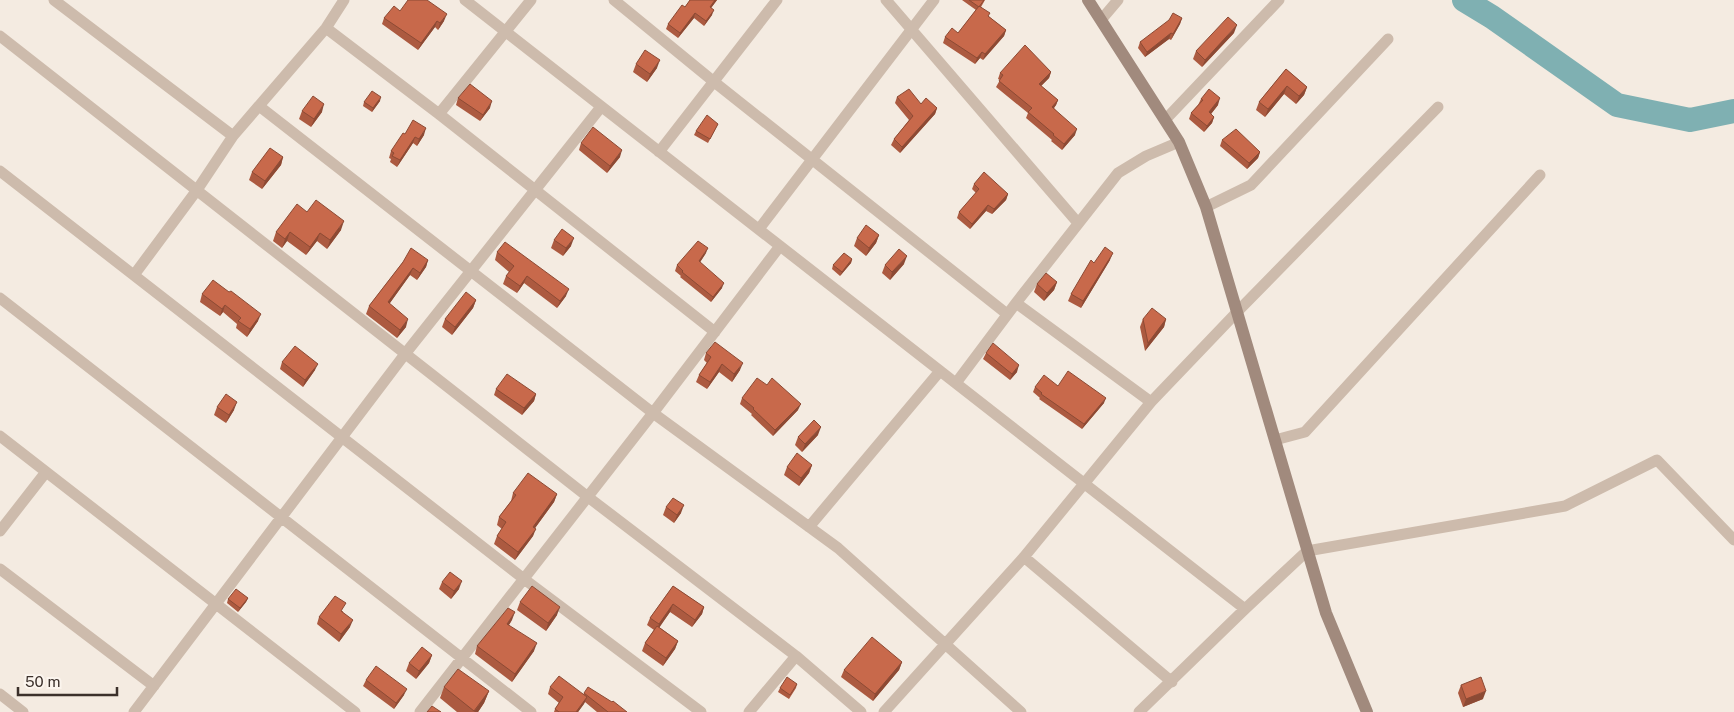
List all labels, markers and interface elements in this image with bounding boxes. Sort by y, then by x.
scale bar [18,664,116,696]
text: 50 m [25,673,60,690]

